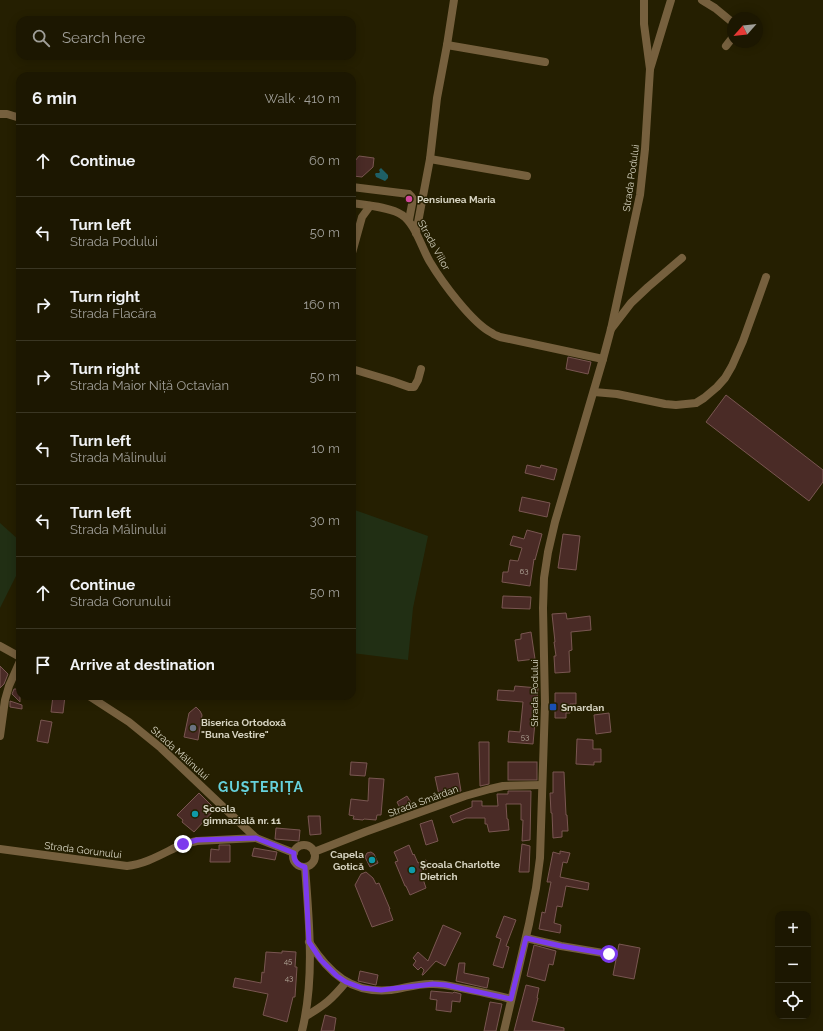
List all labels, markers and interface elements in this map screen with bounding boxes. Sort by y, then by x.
north arrow [727,12,763,48]
search box [16,16,356,60]
icon: search [30,27,52,49]
text: Search here [62,29,145,47]
text: 6 min [32,88,77,108]
text: Walk · 410 m [265,91,340,106]
street label: Strada Podului [621,144,641,212]
icon: ahead [32,150,54,172]
text: Continue [70,152,135,170]
text: 60 m [309,153,340,168]
marker: Pensiunea Maria [404,194,414,204]
place label: Pensiunea Maria [417,194,496,205]
text: Turn left [70,216,131,234]
street label: Strada Viilor [416,218,452,272]
icon: left [32,222,54,244]
text: 50 m [310,225,340,240]
text: Strada Podului [70,234,158,249]
text: Turn right [70,288,140,306]
icon: right [32,294,54,316]
text: 160 m [303,297,340,312]
text: Strada Flacăra [70,306,156,321]
text: Turn right [70,360,140,378]
icon: right [32,366,54,388]
text: 50 m [310,369,340,384]
text: Strada Maior Niță Octavian [70,378,229,393]
text: Turn left [70,432,131,450]
icon: left [32,438,54,460]
text: 10 m [311,441,340,456]
text: Strada Mălinului [70,450,166,465]
text: Turn left [70,504,131,522]
icon: left [32,510,54,532]
text: 30 m [310,513,340,528]
text: Strada Mălinului [70,522,166,537]
house number: 63 [519,566,529,576]
text: Continue [70,576,135,594]
icon: ahead [32,582,54,604]
text: 50 m [310,585,340,600]
text: Strada Gorunului [70,594,171,609]
icon: arrive [32,654,54,676]
text: Arrive at destination [70,656,215,674]
street label: Strada Podului [529,659,540,727]
marker: Smardan [548,702,558,712]
place label: Smardan [561,702,604,713]
place label: Biserica Ortodoxă "Buna Vestire" [201,717,286,740]
marker: Biserica Ortodoxă "Buna Vestire" [188,723,198,733]
street label: Strada Mălinului [149,724,211,782]
house number: 53 [521,732,529,742]
district label: GUȘTERIȚA [218,779,304,795]
street label: Strada Smârdan [386,783,460,819]
place label: Școala gimnazială nr. 11 [203,803,281,826]
marker: Școala gimnazială nr. 11 [190,809,200,819]
route end [174,835,192,853]
street label: Strada Gorunului [44,840,122,860]
place label: Capela Gotică [330,849,364,872]
marker: Capela Gotică [367,855,377,865]
place label: Școala Charlotte Dietrich [420,859,500,882]
marker: Școala Charlotte Dietrich [407,865,417,875]
map controls [775,911,811,1019]
button: + [775,911,811,947]
route start [600,945,618,963]
button: − [775,947,811,983]
house number: 45 [284,956,293,966]
house number: 43 [285,973,293,983]
button: locate [775,983,811,1019]

